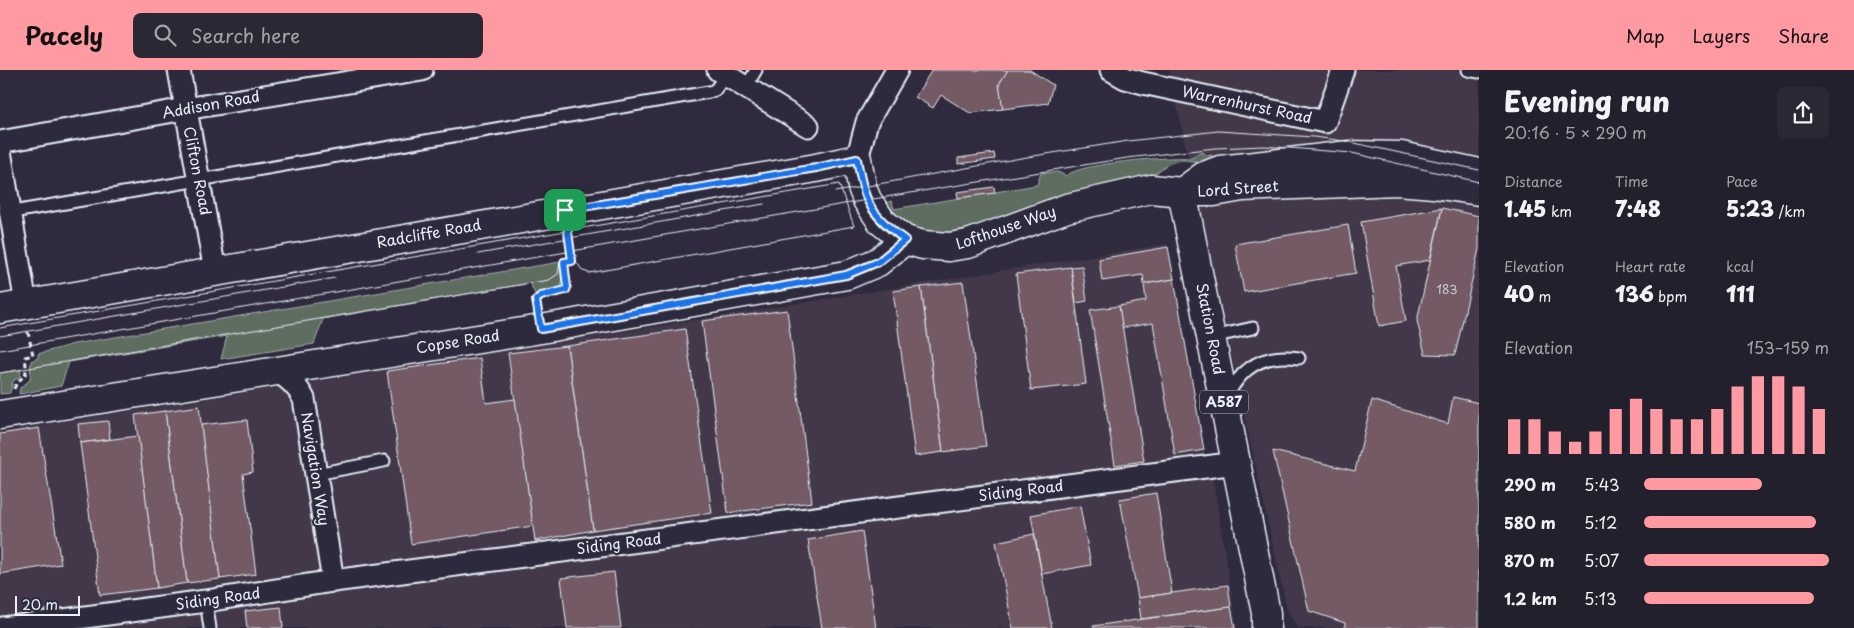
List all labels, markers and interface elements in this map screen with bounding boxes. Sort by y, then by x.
search box [133,13,483,58]
text: Pacely [25,17,103,53]
icon: search [151,21,179,49]
text: Search here [191,21,300,49]
text: Map [1626,22,1665,49]
text: Layers [1693,22,1750,49]
text: Share [1778,22,1829,49]
street label: Warrenhurst Road [1180,79,1314,129]
text: Evening run [1504,79,1670,122]
street label: Addison Road [160,84,261,123]
button: share [1777,87,1829,139]
text: 20:16 · 5 × 290 m [1504,120,1647,144]
street label: Clifton Road [179,124,218,217]
text: Distance [1504,171,1563,192]
text: Time [1615,171,1648,192]
text: Pace [1726,171,1758,192]
street label: Lord Street [1197,173,1279,202]
pin [544,189,586,231]
text: 1.45 [1504,192,1546,224]
text: 7:48 [1615,192,1661,224]
text: 5:23 [1726,192,1774,224]
icon: arrive [551,196,579,224]
street label: Lofthouse Way [952,199,1059,255]
text: km [1546,201,1572,222]
text: /km [1774,201,1805,222]
street label: Radcliffe Road [375,212,483,253]
text: Elevation [1504,256,1564,277]
text: Heart rate [1615,256,1686,277]
text: kcal [1726,256,1754,277]
text: 40 [1504,277,1534,309]
text: 136 [1615,277,1654,309]
text: 111 [1726,277,1754,309]
house number: 183 [1437,280,1457,298]
street label: Station Road [1191,281,1232,377]
text: m [1534,286,1551,307]
text: bpm [1654,286,1687,307]
street label: Copse Road [414,323,501,358]
text: Elevation [1504,335,1573,359]
text: 153–159 m [1747,335,1829,359]
road number: A587 [1200,391,1248,414]
street label: Navigation Way [296,410,337,527]
text: 290 m [1504,472,1556,496]
text: 5:43 [1584,472,1620,496]
street label: Siding Road [977,473,1065,506]
text: 580 m [1504,510,1556,534]
text: 5:12 [1584,510,1617,534]
street label: Siding Road [575,526,663,559]
text: 870 m [1504,548,1554,572]
text: 5:07 [1584,548,1619,572]
street label: Siding Road [174,580,262,615]
text: 1.2 km [1504,586,1557,610]
text: 5:13 [1584,586,1617,610]
scale bar [15,593,80,616]
text: 20 m [22,594,58,615]

